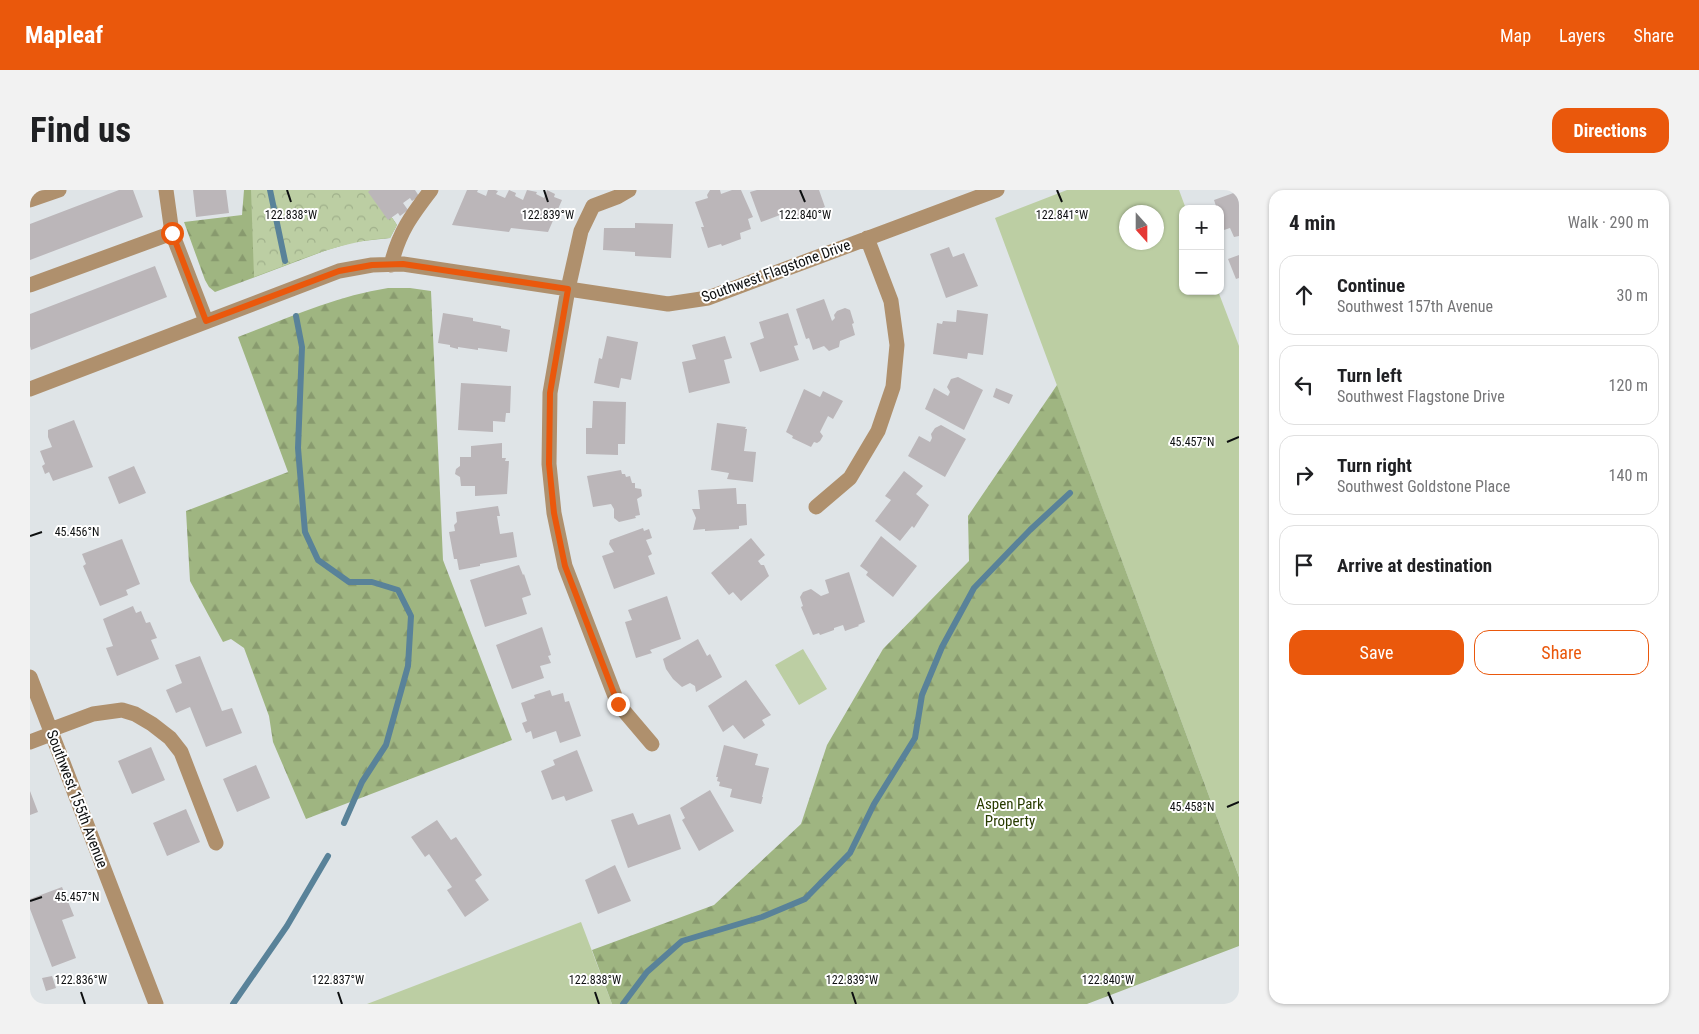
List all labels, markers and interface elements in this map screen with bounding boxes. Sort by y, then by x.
text: Mapleaf [25,21,103,49]
text: Map [1500,25,1531,46]
text: Layers [1559,25,1606,46]
text: Share [1634,25,1674,46]
button: Directions [1552,108,1669,153]
text: Find us [30,110,131,151]
north arrow [1119,205,1164,250]
map controls [1179,205,1224,295]
button: + [1179,205,1224,250]
text: 122.838°W [265,208,317,222]
text: 122.839°W [522,208,574,222]
text: 122.840°W [779,208,831,222]
text: 122.841°W [1036,208,1088,222]
text: 4 min [1289,211,1336,235]
text: Walk · 290 m [1568,213,1649,232]
route start [161,222,184,245]
street label: Southwest Flagstone Drive [699,236,853,306]
button: − [1179,250,1224,295]
text: Continue [1337,274,1405,297]
icon: ahead [1290,281,1318,309]
text: 30 m [1616,286,1648,305]
text: Southwest 157th Avenue [1337,297,1493,316]
text: Turn left [1337,364,1402,387]
icon: left [1290,371,1318,399]
text: 120 m [1609,376,1648,395]
text: Southwest Flagstone Drive [1337,387,1505,406]
text: 45.457°N [1170,435,1214,449]
text: Turn right [1337,454,1412,477]
icon: right [1290,461,1318,489]
text: 140 m [1609,466,1648,485]
text: Southwest Goldstone Place [1337,477,1510,496]
text: 45.456°N [55,525,99,539]
icon: arrive [1290,551,1318,579]
text: Arrive at destination [1337,554,1492,577]
button: Save [1289,630,1464,675]
button: Share [1474,630,1649,675]
route end [607,693,630,716]
street label: Southwest 155th Avenue [42,727,112,871]
park label: Aspen Park Property [976,795,1044,830]
text: 45.458°N [1170,800,1214,814]
text: 45.457°N [55,890,99,904]
text: 122.836°W [55,973,107,987]
text: 122.837°W [312,973,364,987]
text: 122.838°W [569,973,621,987]
text: 122.839°W [826,973,878,987]
text: 122.840°W [1082,973,1134,987]

